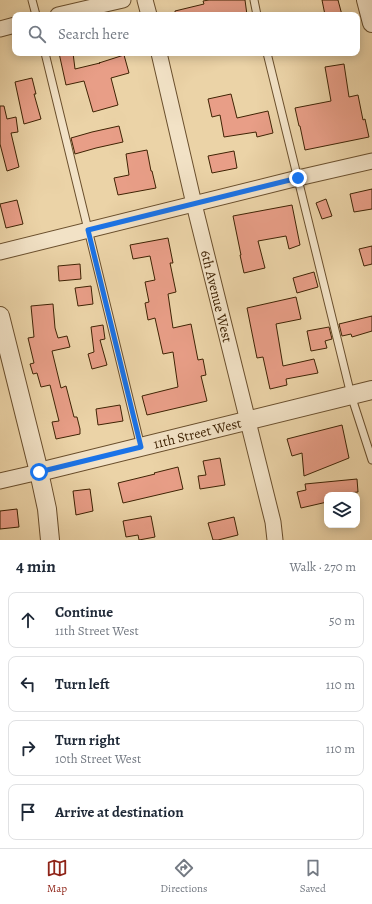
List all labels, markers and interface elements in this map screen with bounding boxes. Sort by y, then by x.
search box [12,12,360,56]
icon: search [26,23,48,45]
text: Search here [58,24,129,44]
route end [289,169,307,187]
street label: 6th Avenue West [196,248,237,345]
street label: 11th Street West [151,413,244,454]
route start [30,463,48,481]
map controls [324,492,360,528]
button: layers [324,492,360,528]
text: 4 min [16,555,56,578]
text: Walk · 270 m [290,558,356,575]
text: Continue [55,602,113,622]
icon: ahead [17,609,39,631]
text: 50 m [329,612,355,629]
text: 11th Street West [55,622,139,639]
icon: left [17,673,39,695]
text: Turn left [55,674,110,694]
text: 110 m [326,676,355,693]
text: Turn right [55,730,120,750]
icon: right [17,737,39,759]
text: 110 m [326,740,355,757]
text: 10th Street West [55,750,141,767]
icon: arrive [17,801,39,823]
text: Arrive at destination [55,802,184,822]
tab: Map [46,857,68,896]
tab: Directions [160,857,208,896]
tab: Saved [300,857,326,896]

